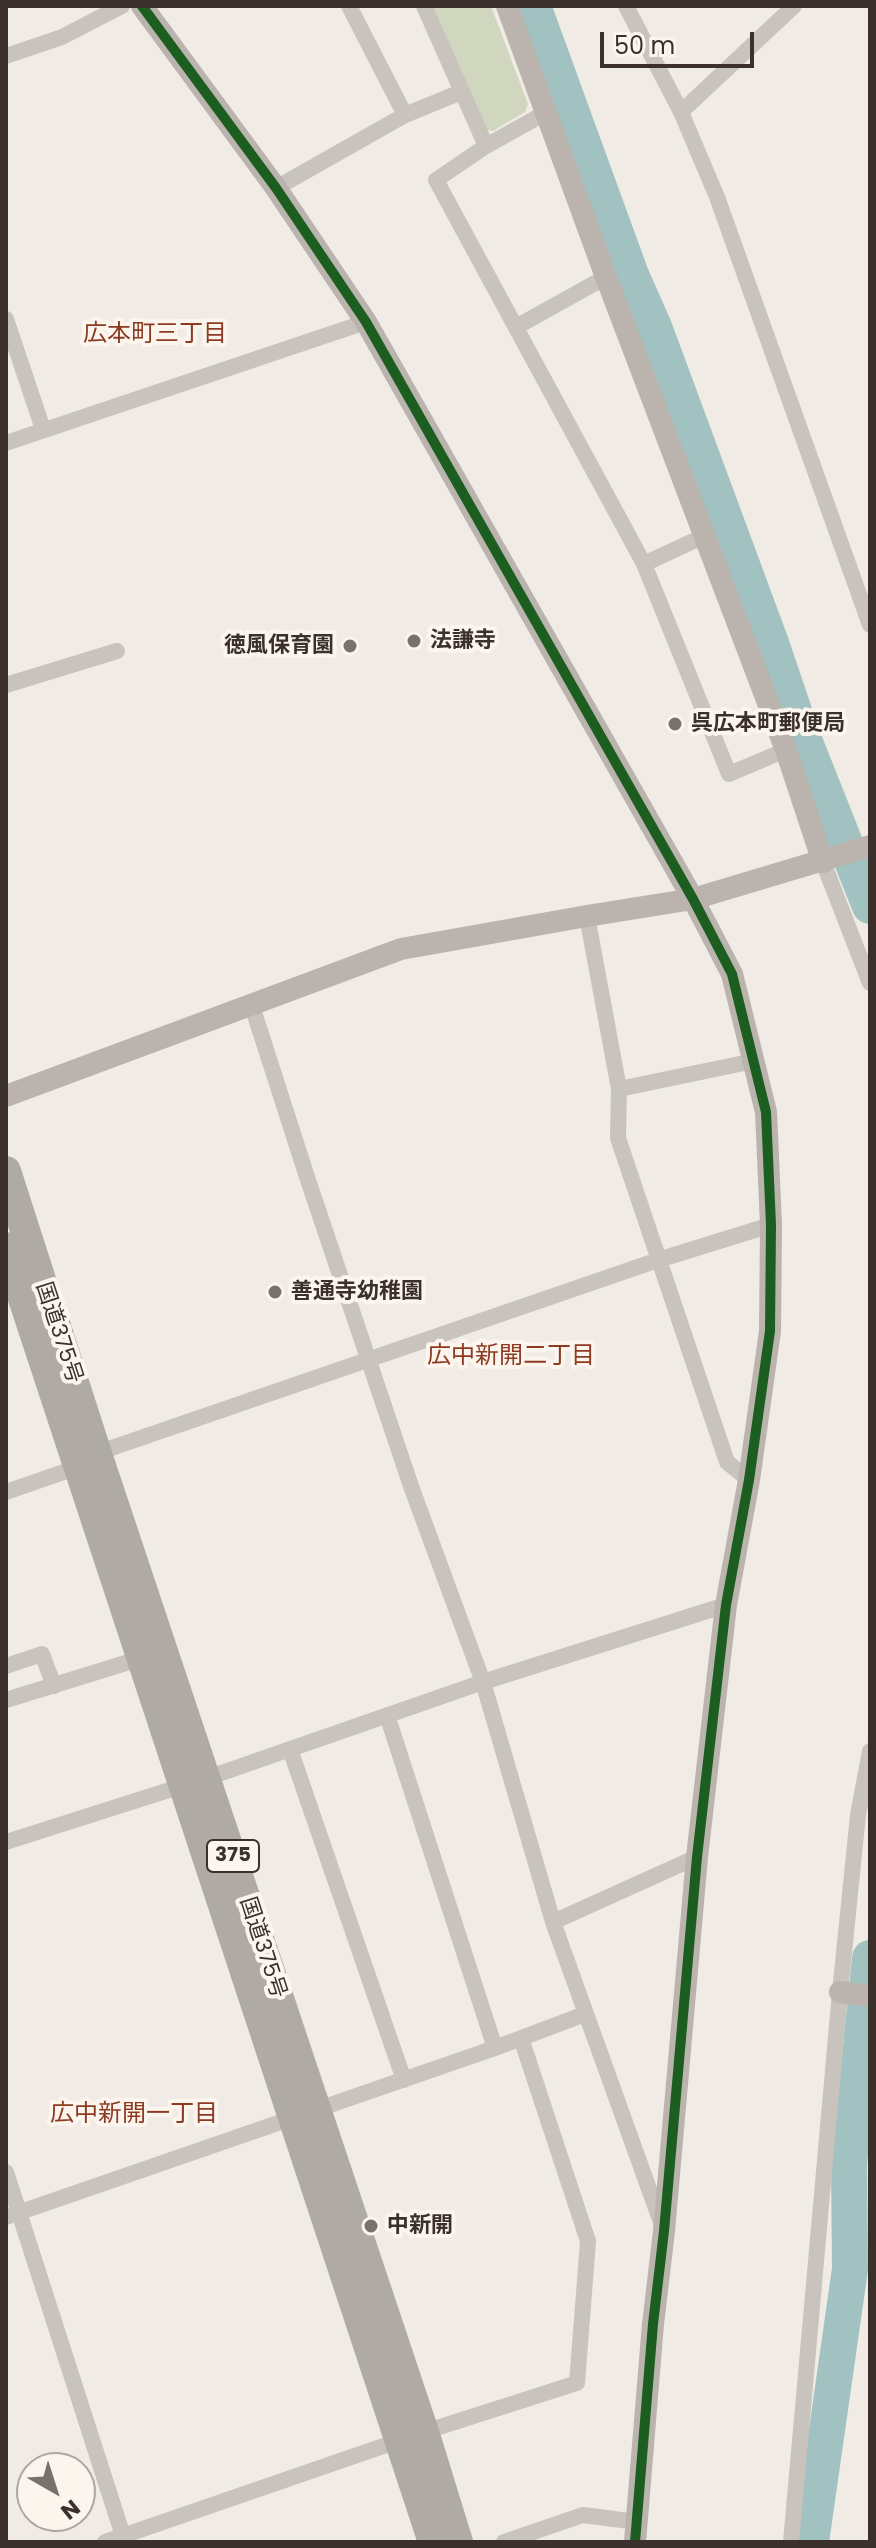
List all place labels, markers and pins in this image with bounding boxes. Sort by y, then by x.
place label: 法謙寺 [430,628,496,654]
marker: 法謙寺 [405,632,423,650]
place label: 徳風保育園 [224,633,334,659]
marker: 徳風保育園 [341,637,359,655]
place label: 呉広本町郵便局 [691,711,845,737]
marker: 呉広本町郵便局 [666,715,684,733]
place label: 善通寺幼稚園 [291,1279,423,1305]
marker: 善通寺幼稚園 [266,1283,284,1301]
place label: 中新開 [387,2213,453,2239]
marker: 中新開 [362,2217,380,2235]

